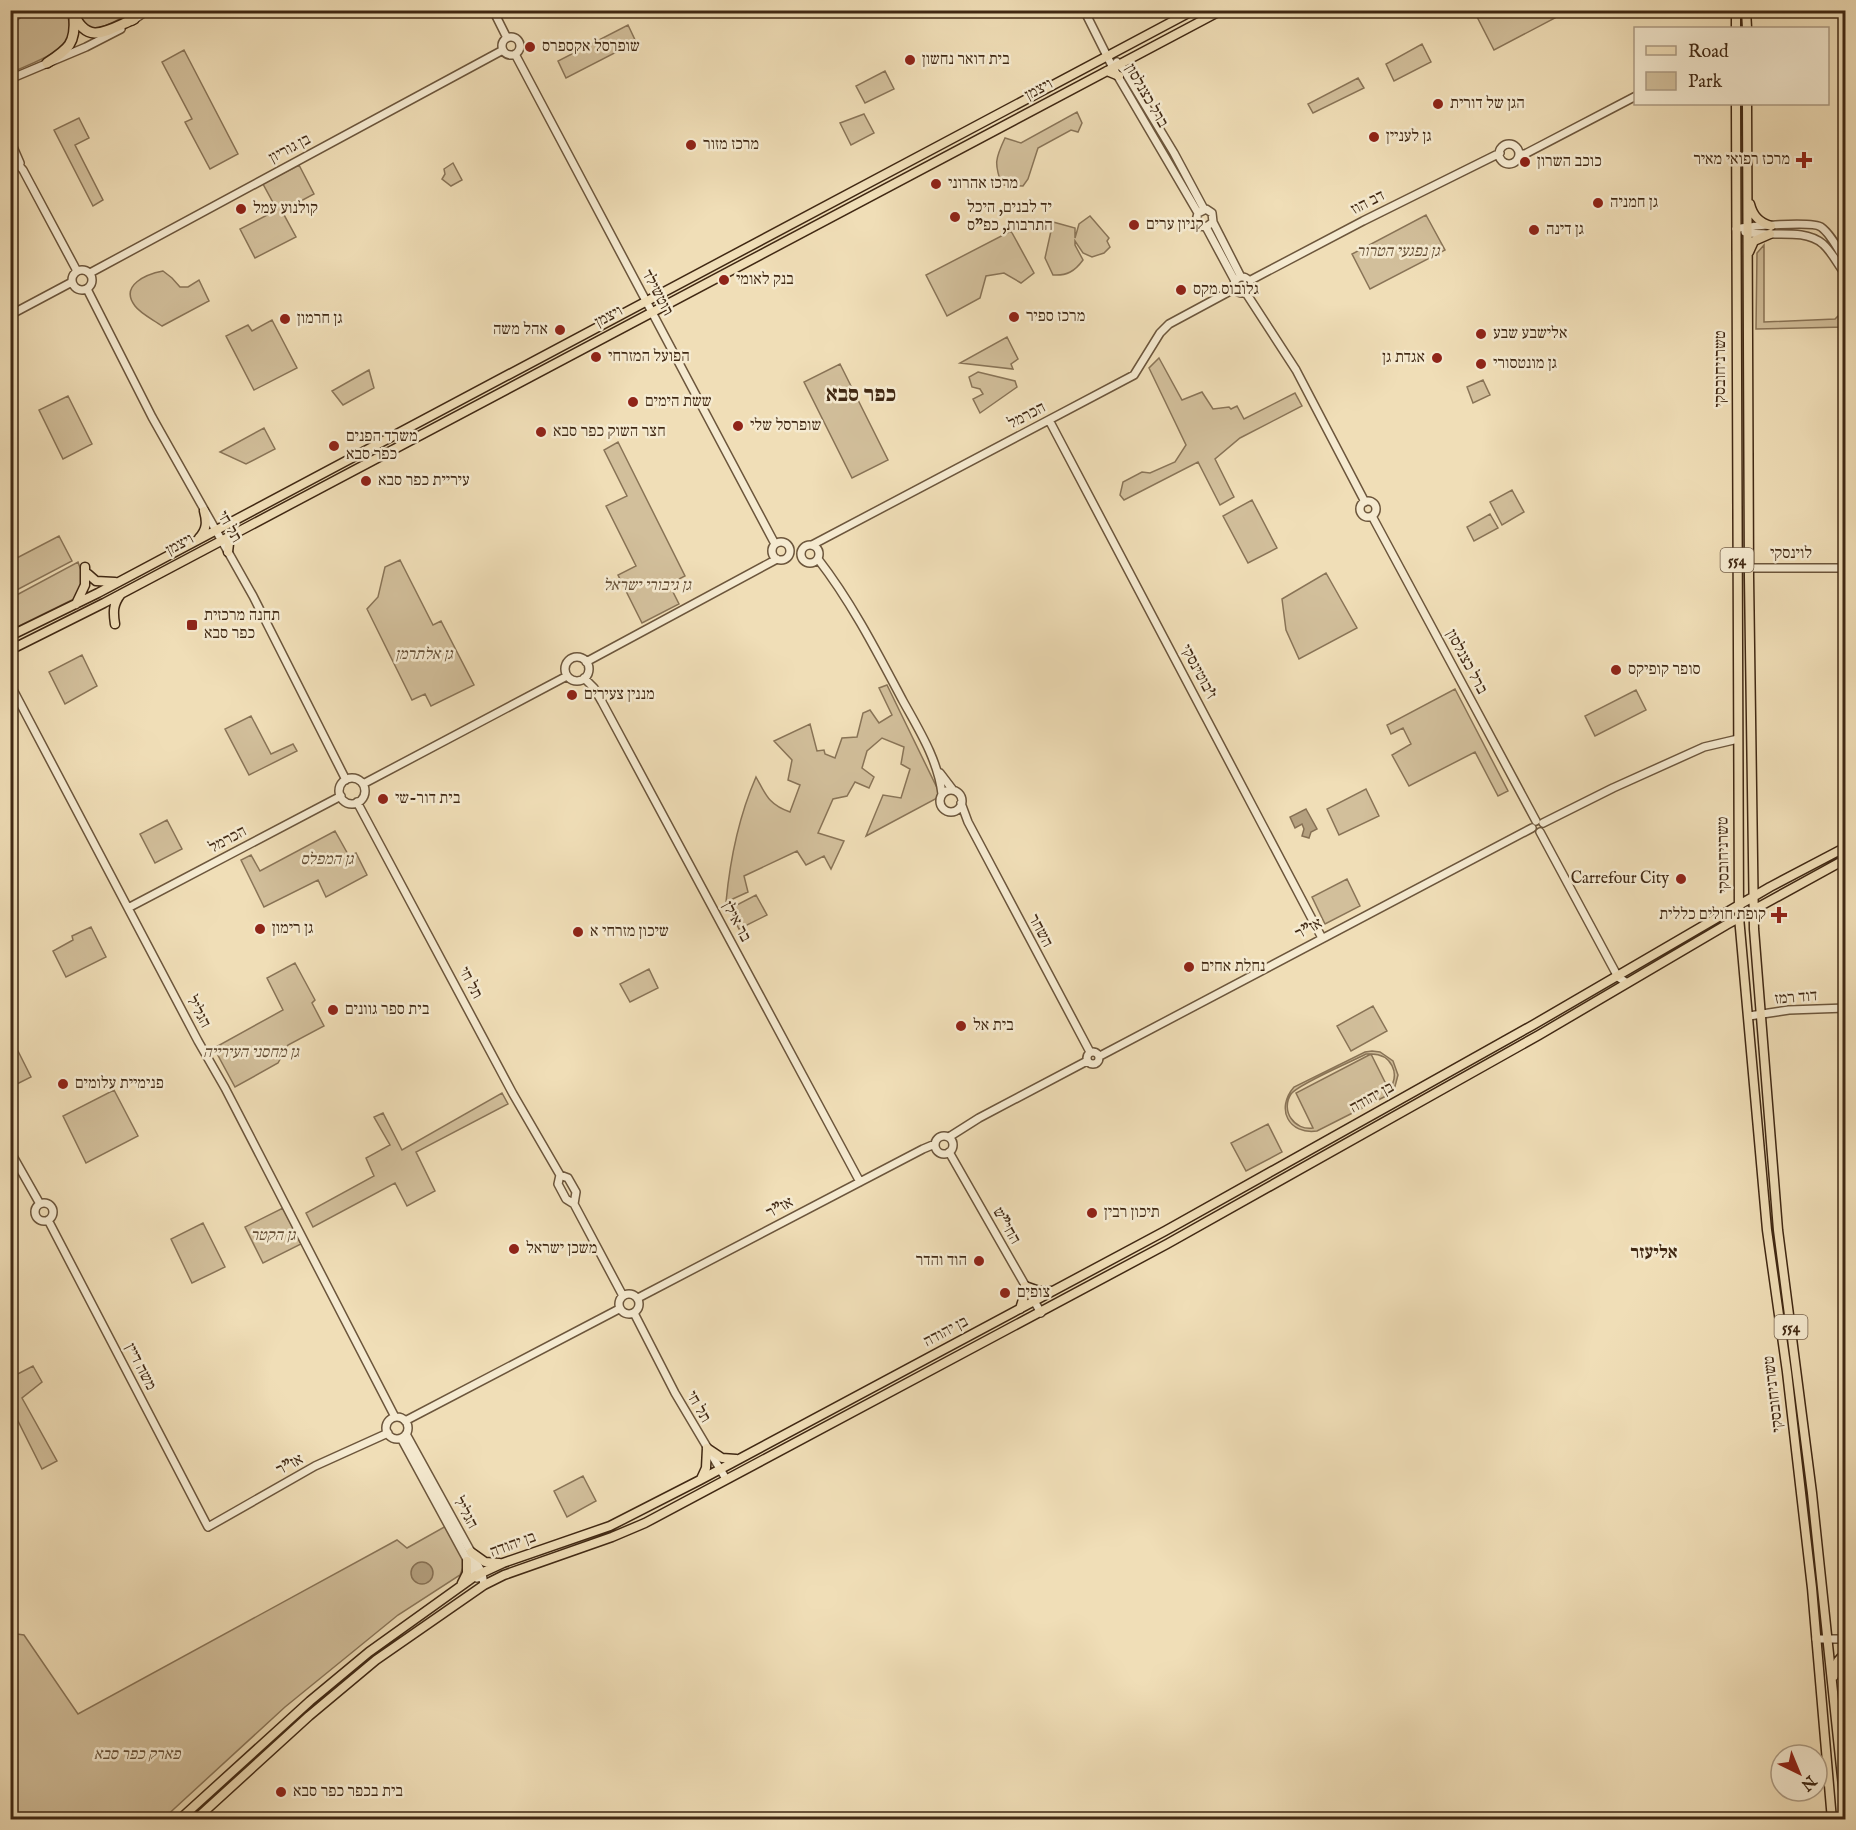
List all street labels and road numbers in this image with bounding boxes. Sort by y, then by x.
street label: ברל כצנלסון [1120,60,1172,132]
street label: ויצמן [1022,74,1056,106]
street label: בן גוריון [266,130,315,168]
street label: דב הוז [1348,186,1388,220]
street label: רוטשילד [636,266,678,320]
street label: ויצמן [592,301,626,333]
street label: טשרניחובסקי [1711,331,1731,407]
street label: הכרמל [1005,398,1049,434]
street label: תל חי [212,508,246,546]
street label: ויצמן [163,529,197,561]
street label: לוינסקי [1770,544,1812,564]
road number: 554 [1720,548,1754,572]
street label: ברל כצנלסון [1441,626,1492,698]
street label: ז'בוטינסקי [1175,641,1221,703]
street label: טשרניחובסקי [1713,816,1735,894]
street label: הכרמל [206,822,250,858]
street label: בר אילן [717,898,755,946]
street label: השחר [1023,911,1057,951]
street label: אז"ר [1292,914,1326,944]
street label: תל חי [453,964,487,1002]
street label: דוד רמז [1774,986,1818,1010]
street label: הגליל [181,992,215,1032]
street label: בן יהודה [1346,1078,1398,1118]
street label: אז"ר [763,1193,797,1223]
street label: החי"ש [987,1204,1025,1248]
street label: בן יהודה [920,1312,972,1352]
road number: 554 [1774,1315,1808,1339]
street label: משה דיין [120,1340,160,1394]
street label: טשרניחובסקי [1759,1355,1789,1433]
street label: תל חי [681,1388,715,1426]
street label: אז"ר [273,1450,307,1480]
street label: הגליל [448,1493,482,1533]
street label: בן יהודה [487,1527,539,1563]

